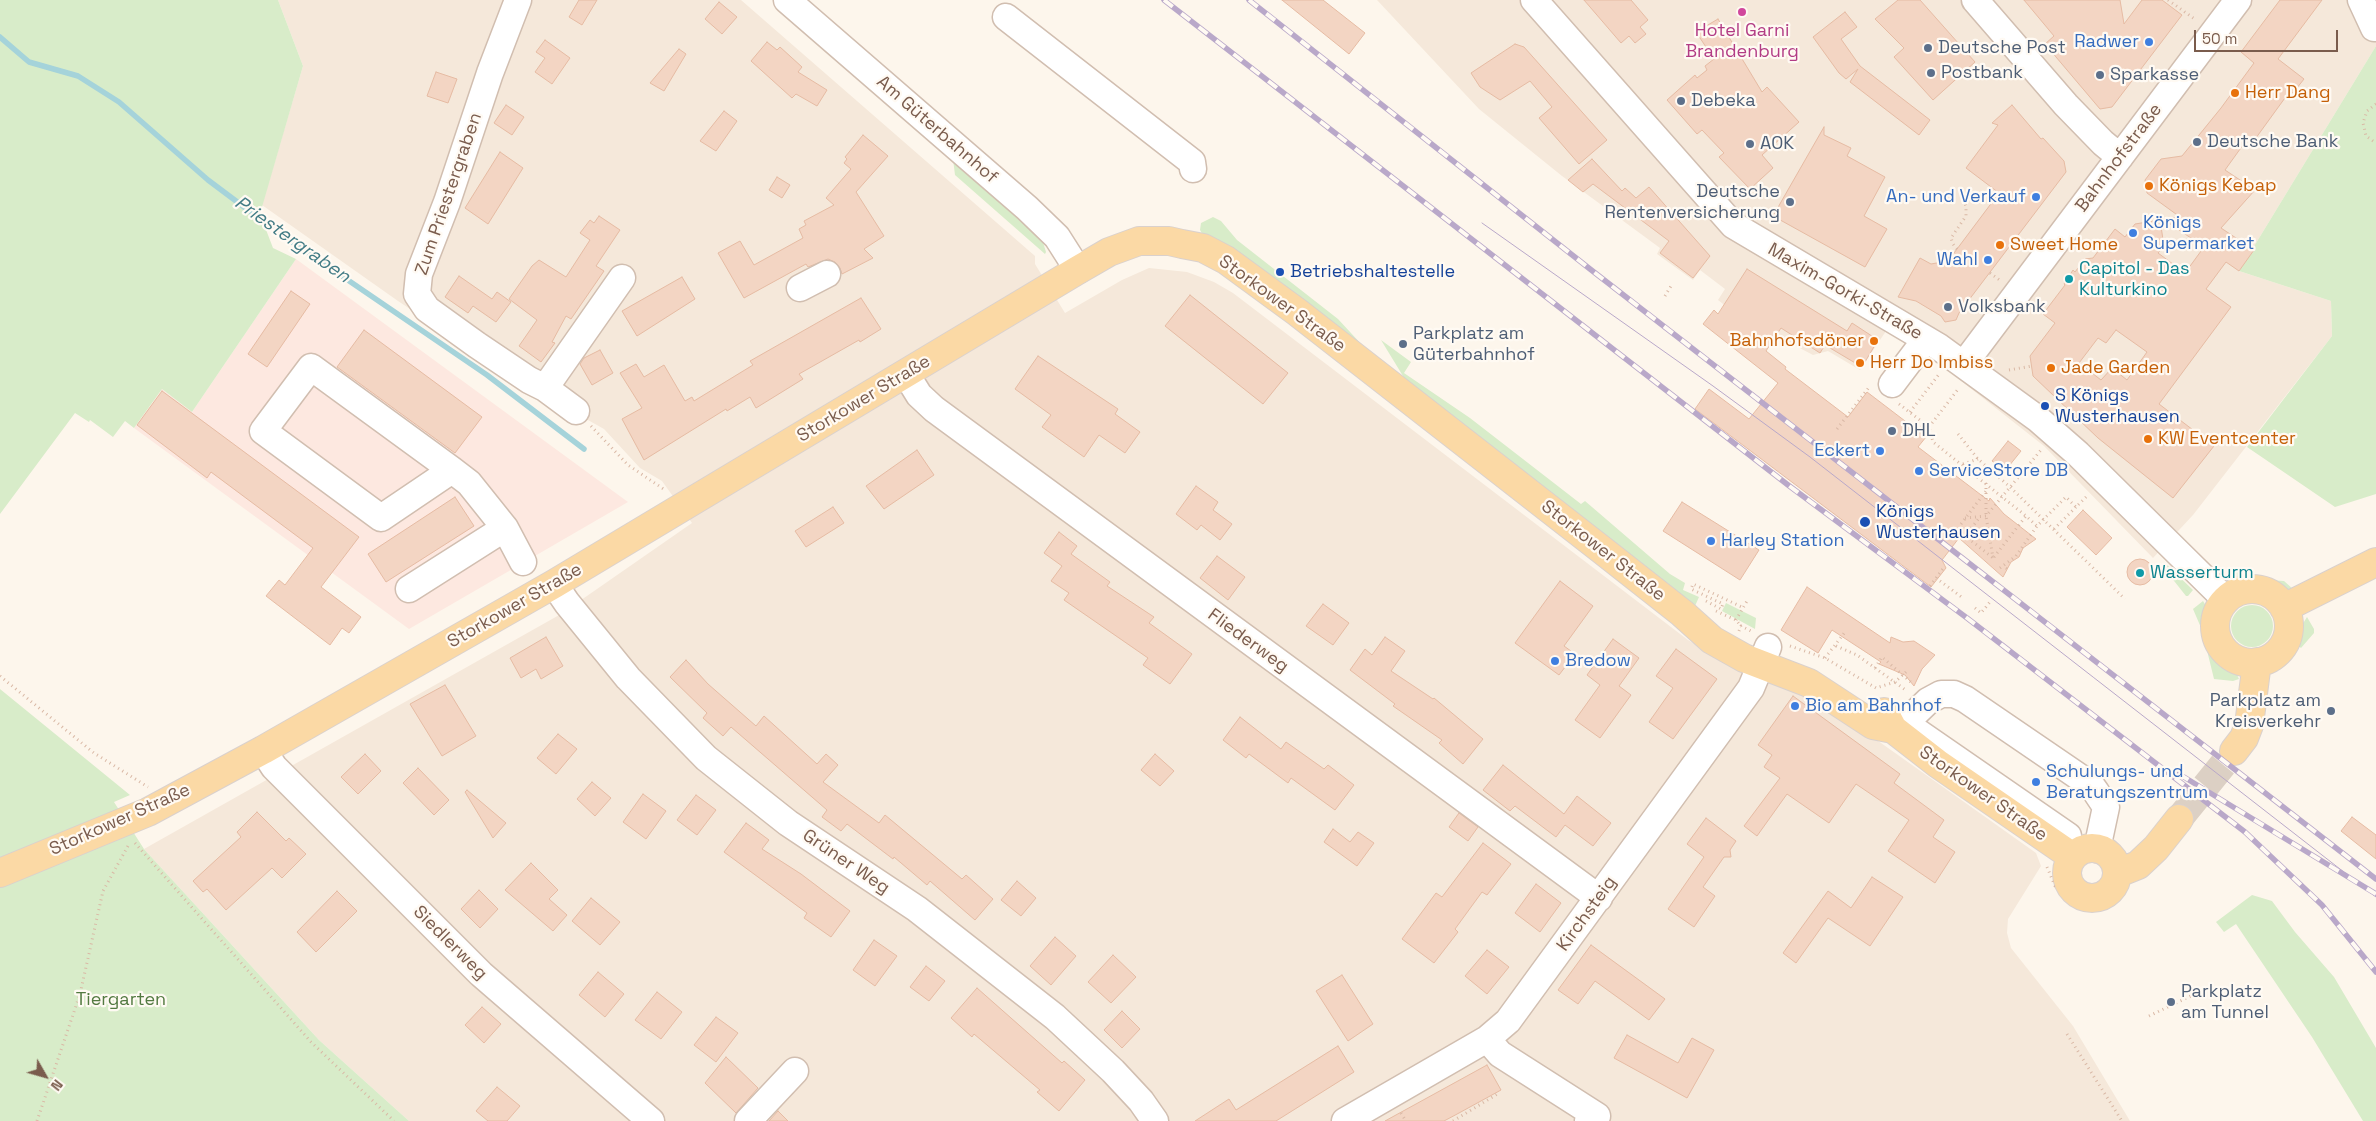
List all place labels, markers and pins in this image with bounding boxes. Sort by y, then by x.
marker: Hotel Garni Brandenburg [1736,6,1748,18]
place label: Hotel Garni Brandenburg [1685,20,1799,62]
place label: Radwer [2074,31,2139,53]
marker: Radwer [2143,36,2155,48]
place label: Deutsche Post [1938,37,2066,59]
marker: Deutsche Post [1922,42,1934,54]
place label: Postbank [1941,62,2023,84]
place label: Sparkasse [2110,64,2199,86]
marker: Postbank [1925,67,1937,79]
marker: Sparkasse [2094,69,2106,81]
place label: Herr Dang [2245,82,2331,104]
marker: Herr Dang [2229,87,2241,99]
place label: Debeka [1691,90,1756,112]
marker: Debeka [1675,95,1687,107]
place label: Deutsche Bank [2207,131,2338,153]
place label: AOK [1760,133,1794,155]
marker: Deutsche Bank [2191,136,2203,148]
marker: AOK [1744,138,1756,150]
place label: Königs Kebap [2159,175,2277,197]
marker: Königs Kebap [2143,180,2155,192]
place label: Deutsche Rentenversicherung [1604,181,1780,223]
place label: An- und Verkauf [1886,186,2026,208]
marker: An- und Verkauf [2030,191,2042,203]
marker: Deutsche Rentenversicherung [1784,196,1796,208]
place label: Königs Supermarket [2143,212,2254,254]
marker: Königs Supermarket [2127,227,2139,239]
place label: Sweet Home [2010,234,2118,256]
marker: Sweet Home [1994,239,2006,251]
place label: Wahl [1937,249,1978,271]
marker: Wahl [1982,254,1994,266]
place label: Capitol - Das Kulturkino [2079,258,2190,300]
place label: Betriebshaltestelle [1290,261,1455,283]
marker: Betriebshaltestelle [1274,266,1286,278]
marker: Capitol - Das Kulturkino [2063,273,2075,285]
place label: Volksbank [1958,296,2046,318]
marker: Volksbank [1942,301,1954,313]
place label: Parkplatz am Güterbahnhof [1413,323,1535,366]
place label: Bahnhofsdöner [1729,330,1864,352]
marker: Bahnhofsdöner [1868,335,1880,347]
marker: Parkplatz am Güterbahnhof [1397,338,1409,350]
place label: Herr Do Imbiss [1870,352,1993,374]
marker: Herr Do Imbiss [1854,357,1866,369]
place label: Jade Garden [2061,357,2170,379]
marker: Jade Garden [2045,362,2057,374]
place label: S Königs Wusterhausen [2055,385,2180,428]
marker: S Königs Wusterhausen [2039,400,2051,412]
place label: DHL [1902,420,1936,442]
marker: DHL [1886,425,1898,437]
place label: KW Eventcenter [2158,428,2296,450]
marker: KW Eventcenter [2142,433,2154,445]
place label: Eckert [1814,440,1870,462]
marker: Eckert [1874,445,1886,457]
place label: ServiceStore DB [1929,460,2068,482]
marker: ServiceStore DB [1913,465,1925,477]
place label: Königs Wusterhausen [1876,501,2001,544]
marker: Königs Wusterhausen [1858,515,1872,529]
place label: Harley Station [1721,530,1845,552]
marker: Harley Station [1705,535,1717,547]
place label: Wasserturm [2150,562,2254,584]
marker: Wasserturm [2134,567,2146,579]
place label: Bredow [1565,650,1631,672]
marker: Bredow [1549,655,1561,667]
place label: Parkplatz am Kreisverkehr [2210,690,2321,732]
place label: Bio am Bahnhof [1805,695,1942,717]
marker: Bio am Bahnhof [1789,700,1801,712]
marker: Parkplatz am Kreisverkehr [2325,705,2337,717]
place label: Schulungs- und Beratungszentrum [2046,761,2208,804]
marker: Schulungs- und Beratungszentrum [2030,776,2042,788]
place label: Parkplatz am Tunnel [2181,981,2269,1024]
marker: Parkplatz am Tunnel [2165,996,2177,1008]

